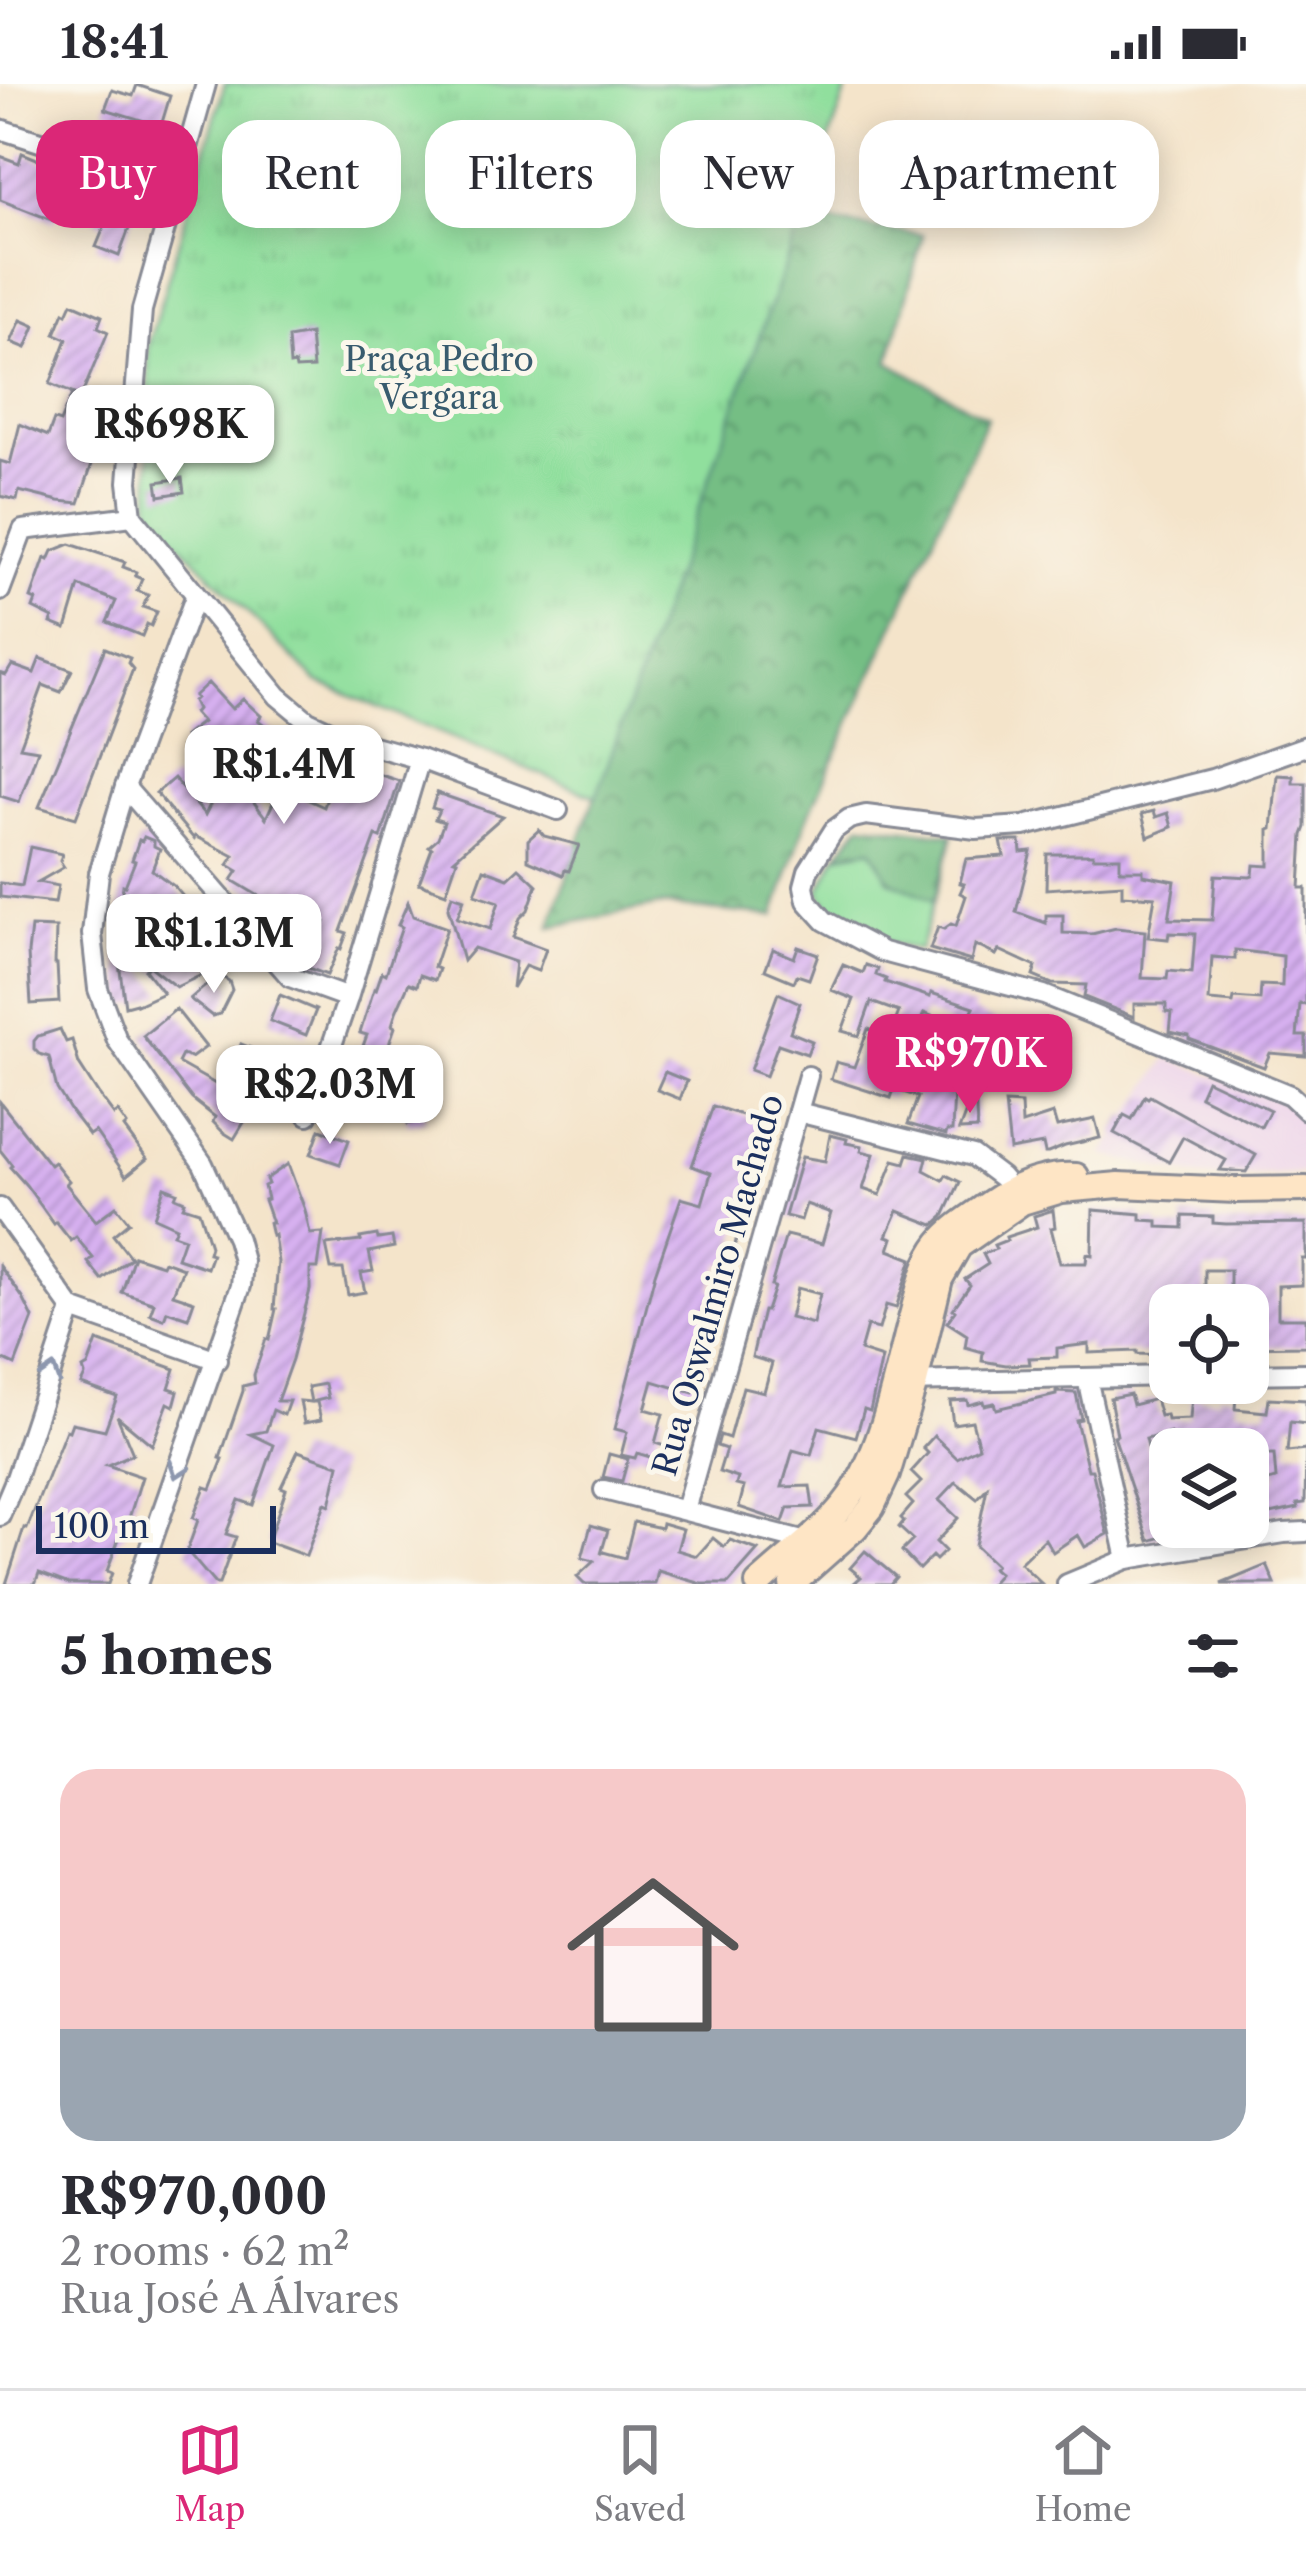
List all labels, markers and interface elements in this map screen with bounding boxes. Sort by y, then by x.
text: 18:41 [60,14,168,70]
chip: Buy [36,120,198,228]
chip: Rent [222,120,401,228]
chip: Filters [425,120,636,228]
chip: New [660,120,835,228]
chip: Apartment [859,120,1159,228]
park label: Praça Pedro Vergara [344,339,534,418]
pin: R$698K [72,385,268,487]
text: R$698K [93,400,247,448]
pin: R$1.4M [186,725,382,827]
text: R$1.4M [212,740,356,788]
pin: R$1.13M [103,894,325,996]
text: R$1.13M [133,909,295,957]
pin: R$970K [872,1014,1068,1116]
text: R$970K [894,1029,1046,1077]
pin: R$2.03M [219,1045,441,1147]
text: R$2.03M [243,1060,417,1108]
street label: Rua Oswalmiro Machado [644,1090,792,1480]
map controls [1149,1284,1269,1548]
button: locate [1149,1284,1269,1404]
one-way arrow [37,1364,61,1385]
button: layers [1149,1428,1269,1548]
one-way arrow [168,1458,192,1479]
scale bar [36,1500,276,1553]
text: 100 m [54,1506,149,1547]
icon: filters [1180,1623,1246,1689]
text: 5 homes [60,1625,273,1687]
icon: home [545,1847,761,2063]
text: R$970,000 [60,2165,328,2227]
text: 2 rooms · 62 m² [60,2227,350,2275]
text: Rua José A Álvares [60,2275,400,2323]
tab: Map [174,2417,245,2530]
tab: Saved [594,2417,686,2530]
tab: Home [1035,2417,1132,2530]

